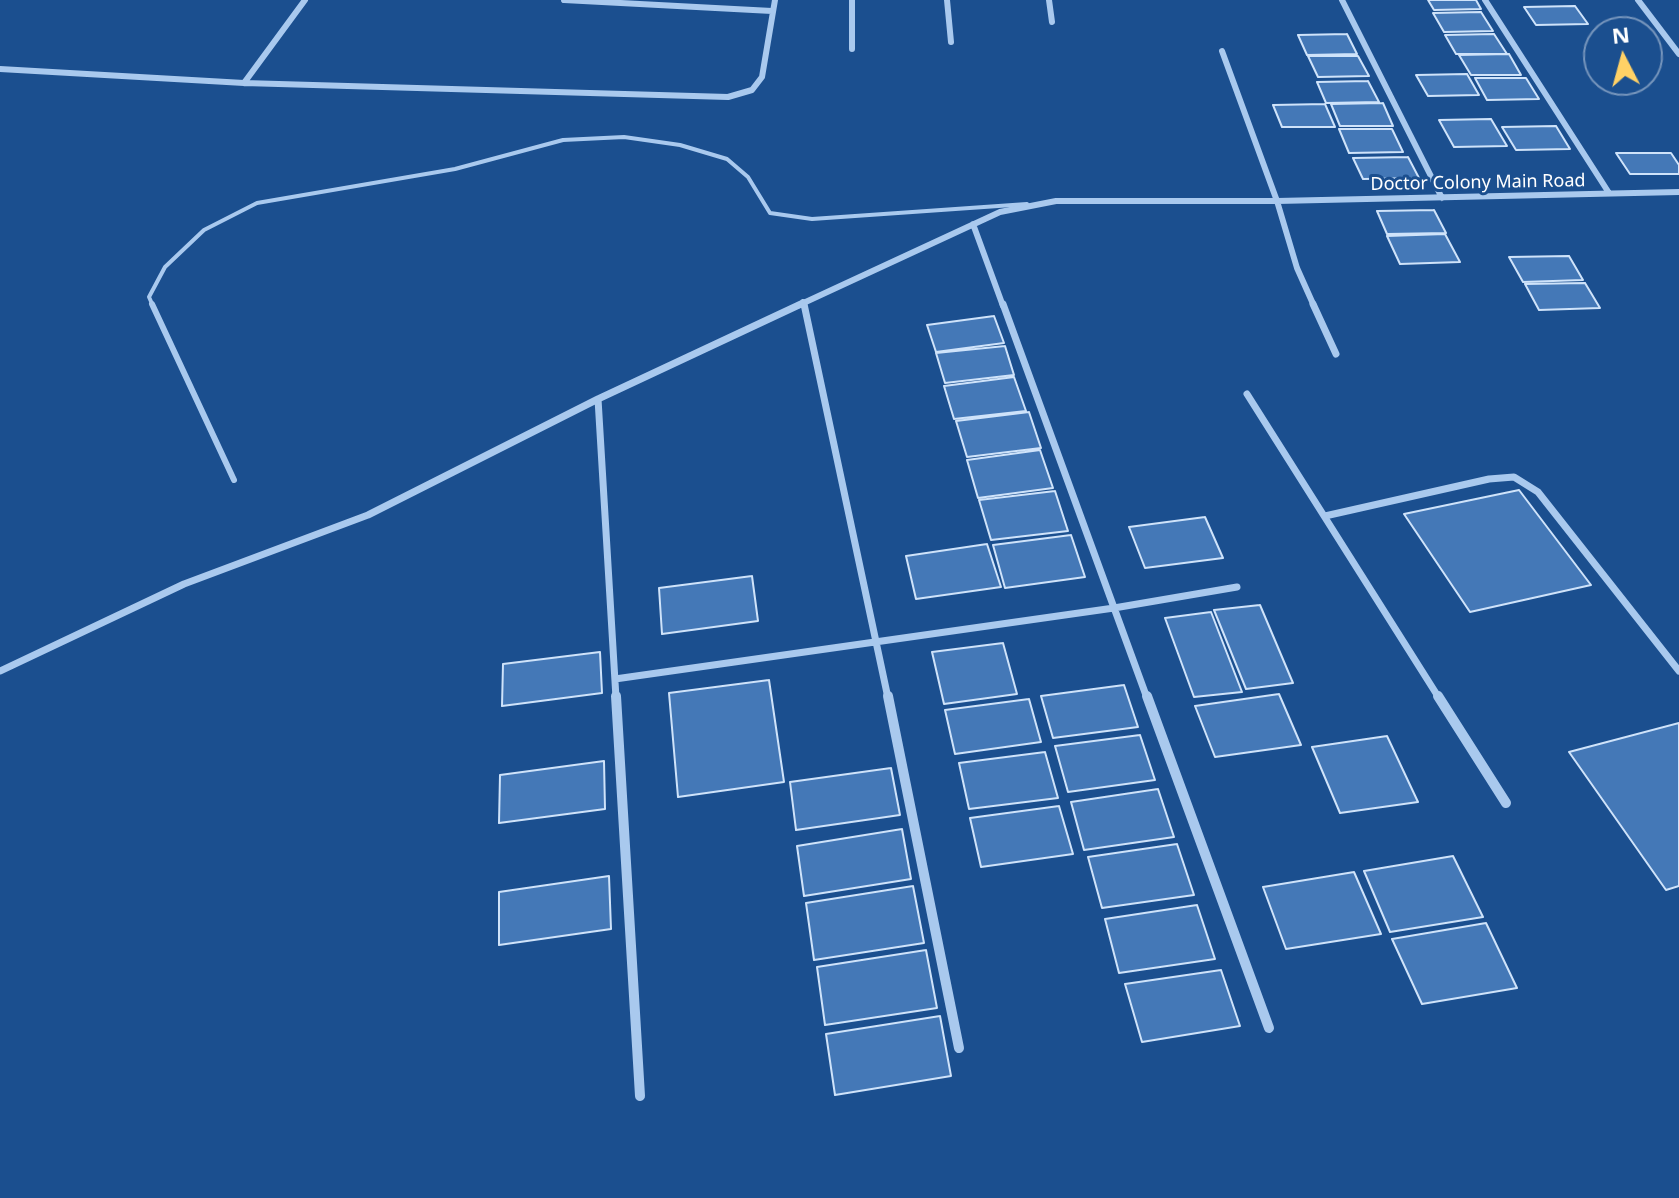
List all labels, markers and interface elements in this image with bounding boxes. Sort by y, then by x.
north arrow [1583,16,1663,96]
text: N [1610,18,1631,50]
street label: Doctor Colony Main Road [1370,170,1586,196]

